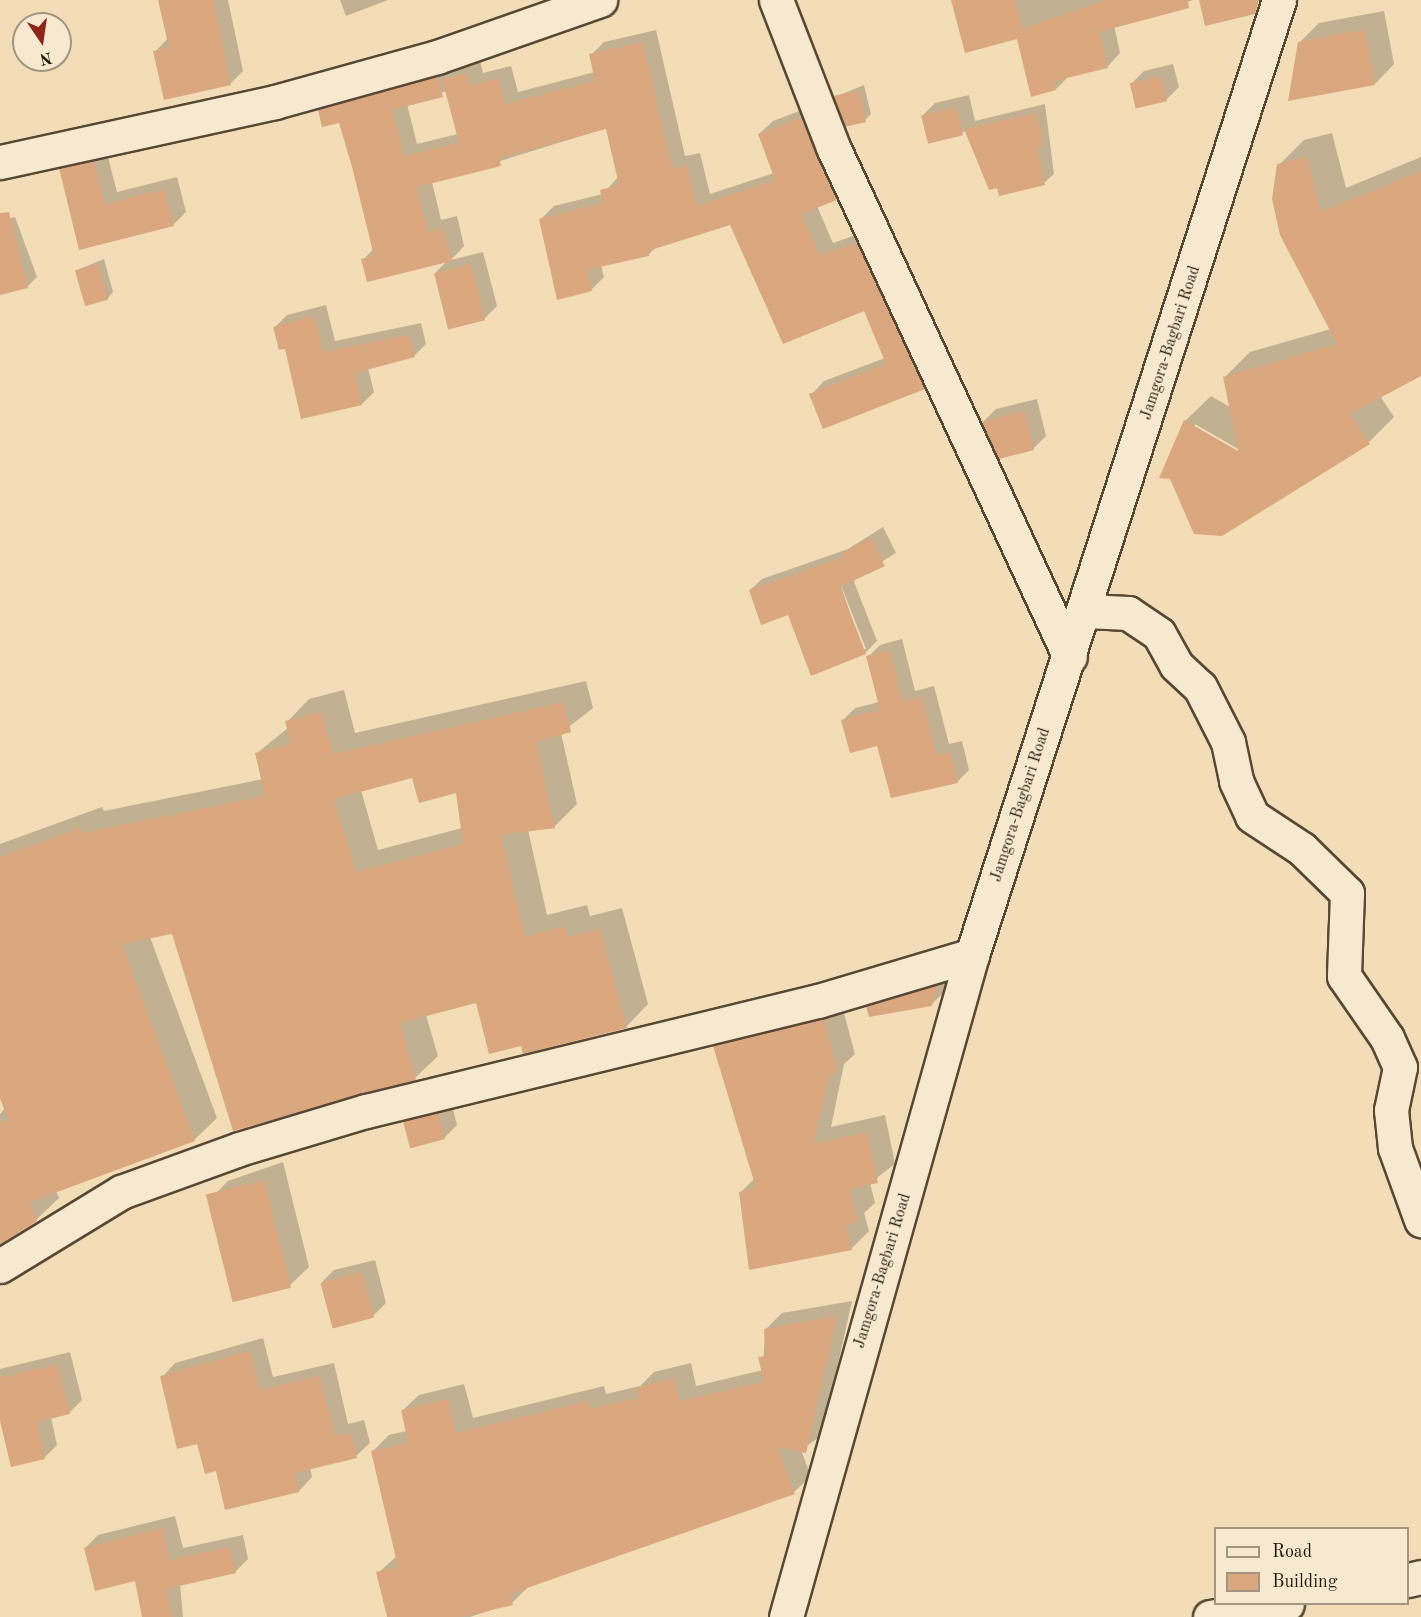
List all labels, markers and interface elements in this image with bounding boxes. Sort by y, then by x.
north arrow [12,12,72,72]
text: N [38,48,53,67]
street label: Jamgora-Bagbari Road [1137,264,1205,422]
street label: Jamgora-Bagbari Road [987,726,1055,884]
street label: Jamgora-Bagbari Road [850,1191,916,1351]
legend [1214,1527,1409,1605]
text: Road [1272,1543,1312,1561]
text: Building [1272,1573,1337,1591]

